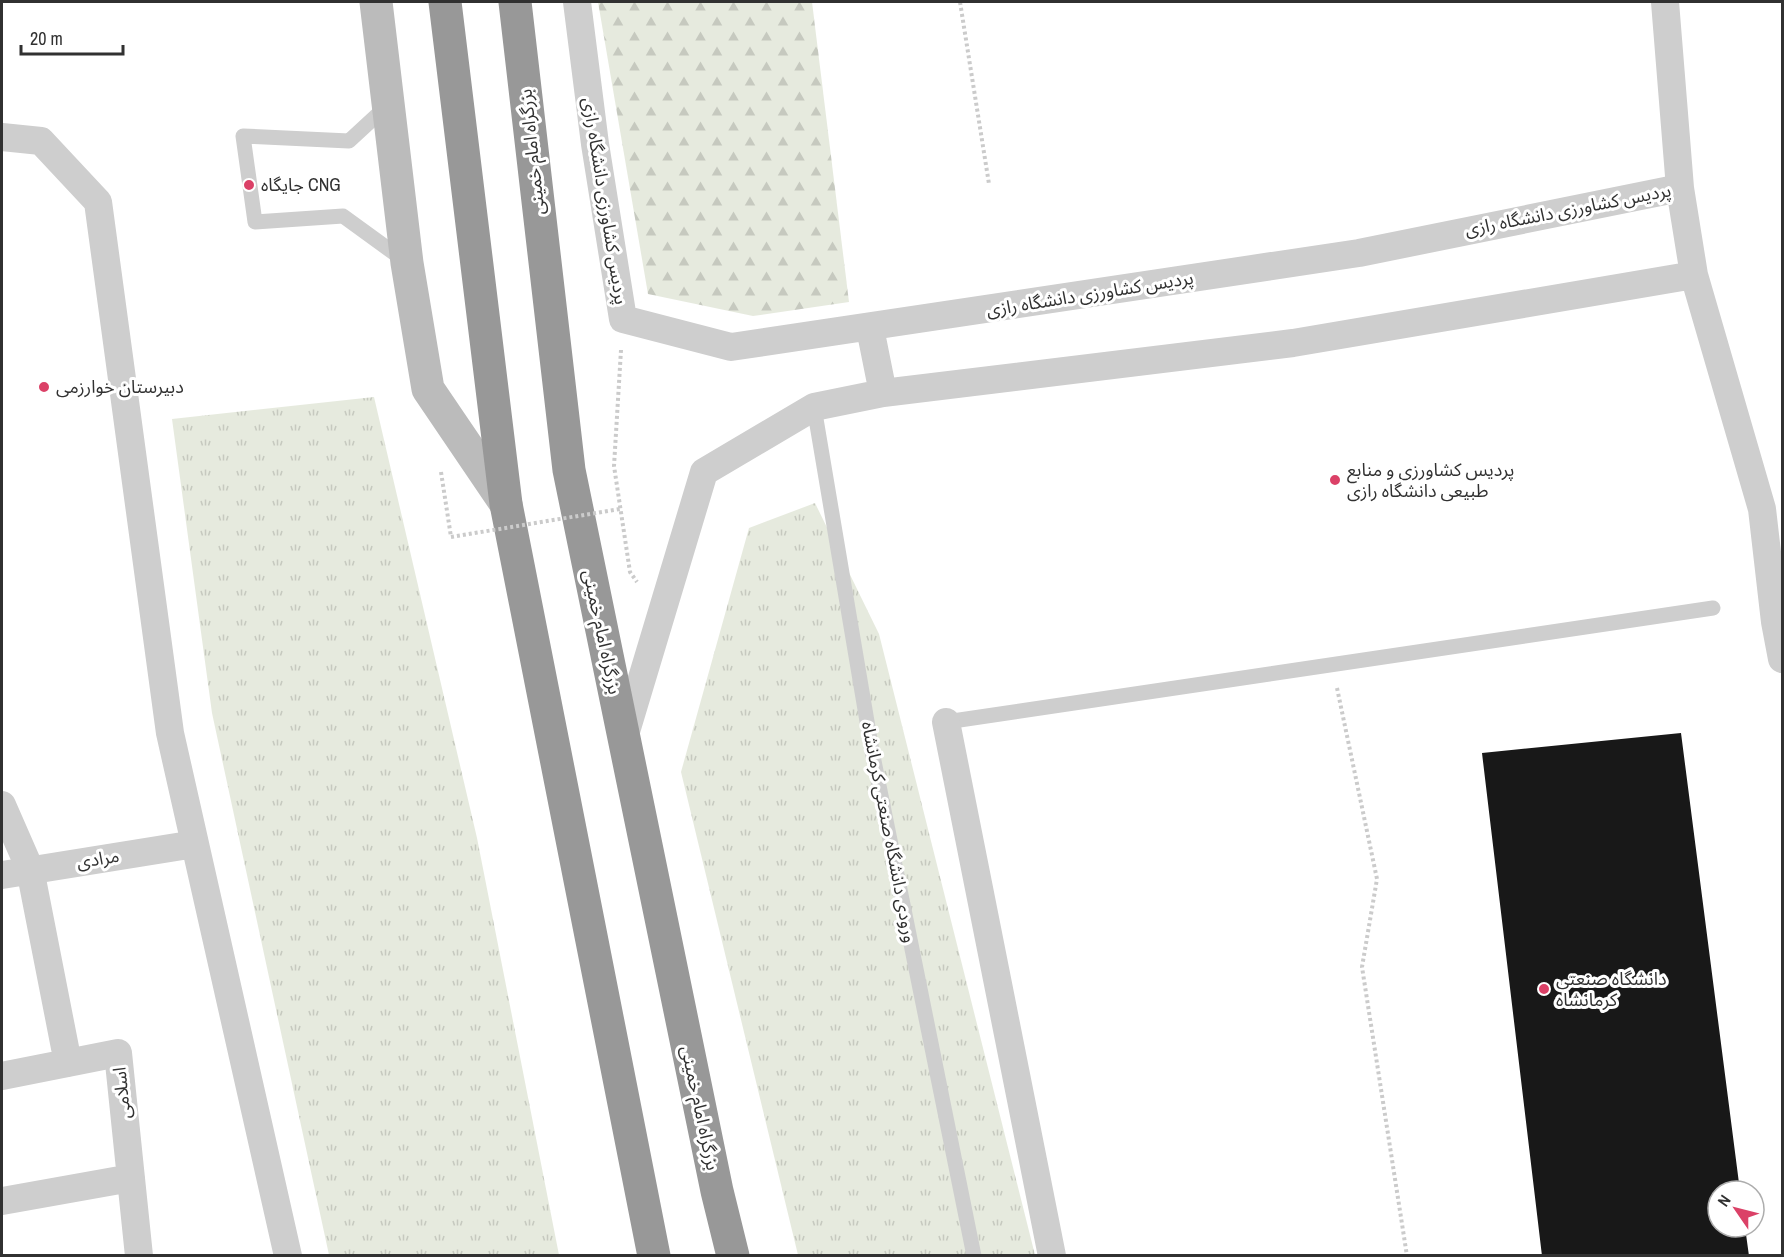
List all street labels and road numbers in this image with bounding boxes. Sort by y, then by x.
street label: بزرگراه امام خمینی [512,88,553,216]
street label: پردیس کشاورزی دانشگاه رازی [577,96,634,306]
street label: پردیس کشاورزی دانشگاه رازی [1463,177,1673,242]
street label: پردیس کشاورزی دانشگاه رازی [985,265,1195,322]
street label: بزرگراه امام خمینی [575,567,628,697]
street label: ورودی دانشگاه صنعتی کرمانشاه [856,719,923,945]
street label: مرادی [75,843,121,874]
street label: بزرگراه امام خمینی [673,1043,726,1173]
street label: اسلامی [106,1066,137,1120]

